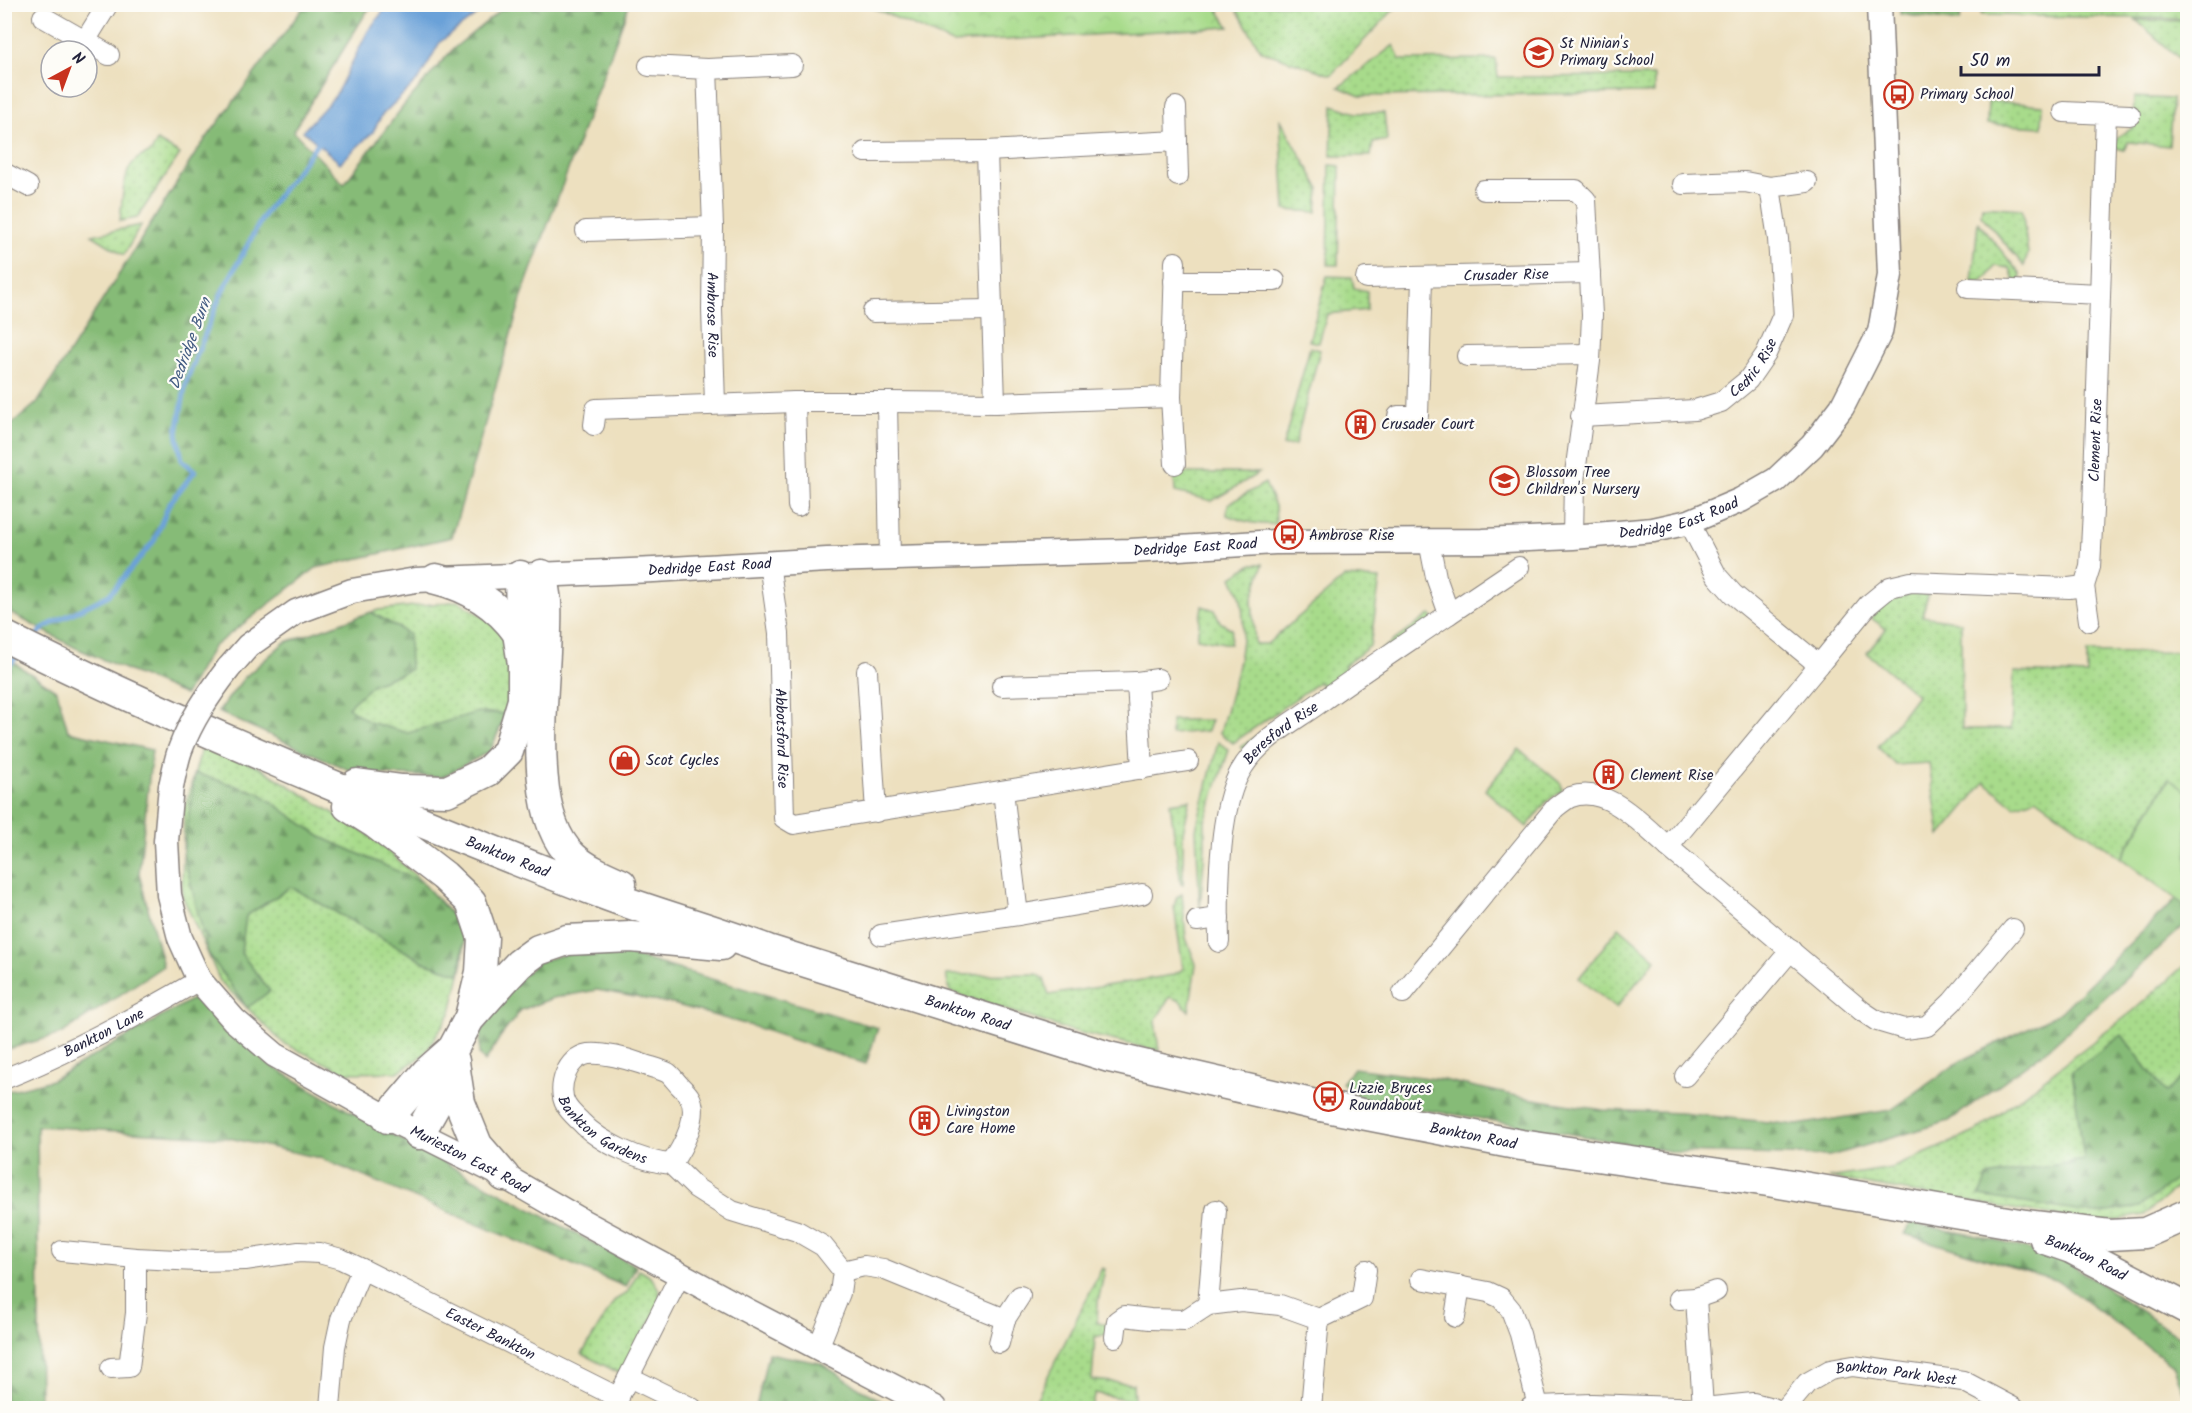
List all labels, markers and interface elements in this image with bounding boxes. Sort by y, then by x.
place label: St Ninian's Primary School [1560,32,1654,73]
school or university icon: St Ninian's Primary School [1523,36,1555,68]
north arrow [39,39,99,99]
scale bar [1961,39,2099,77]
text: N [66,46,90,72]
text: 50 m [1970,47,2010,76]
bus stop icon: Primary School [1883,78,1915,110]
place label: Primary School [1920,83,2014,107]
street label: Crusader Rise [1463,263,1549,289]
street label: Ambrose Rise [699,272,725,358]
water label: Dedridge Burn [162,293,219,393]
street label: Cedric Rise [1724,335,1784,404]
street label: Clement Rise [2083,398,2110,482]
building icon: Crusader Court [1344,408,1376,440]
place label: Crusader Court [1381,413,1475,437]
place label: Blossom Tree Children's Nursery [1526,461,1640,502]
school or university icon: Blossom Tree Children's Nursery [1489,465,1521,497]
street label: Dedridge East Road [1618,491,1743,546]
bus stop icon: Ambrose Rise [1272,519,1304,551]
place label: Ambrose Rise [1309,524,1395,548]
street label: Dedridge East Road [1133,532,1258,564]
street label: Dedridge East Road [647,552,773,583]
street label: Abbotsford Rise [767,688,794,789]
street label: Beresford Rise [1238,696,1324,770]
shop icon: Scot Cycles [609,744,641,776]
place label: Scot Cycles [646,749,719,773]
building icon: Clement Rise [1593,759,1625,791]
place label: Clement Rise [1630,764,1714,788]
street label: Bankton Road [462,830,553,885]
street label: Bankton Road [922,989,1014,1038]
street label: Bankton Lane [60,1002,149,1064]
place label: Lizzie Bryces Roundabout [1349,1077,1432,1118]
bus stop icon: Lizzie Bryces Roundabout [1312,1081,1344,1113]
street label: Bankton Gardens [550,1093,651,1172]
place label: Livingston Care Home [946,1100,1016,1141]
building icon: Livingston Care Home [909,1104,941,1136]
street label: Bankton Road [1428,1116,1519,1157]
street label: Murieston East Road [405,1120,534,1201]
street label: Bankton Road [2042,1229,2131,1288]
street label: Easter Bankton [441,1302,539,1367]
street label: Bankton Park West [1834,1355,1958,1393]

